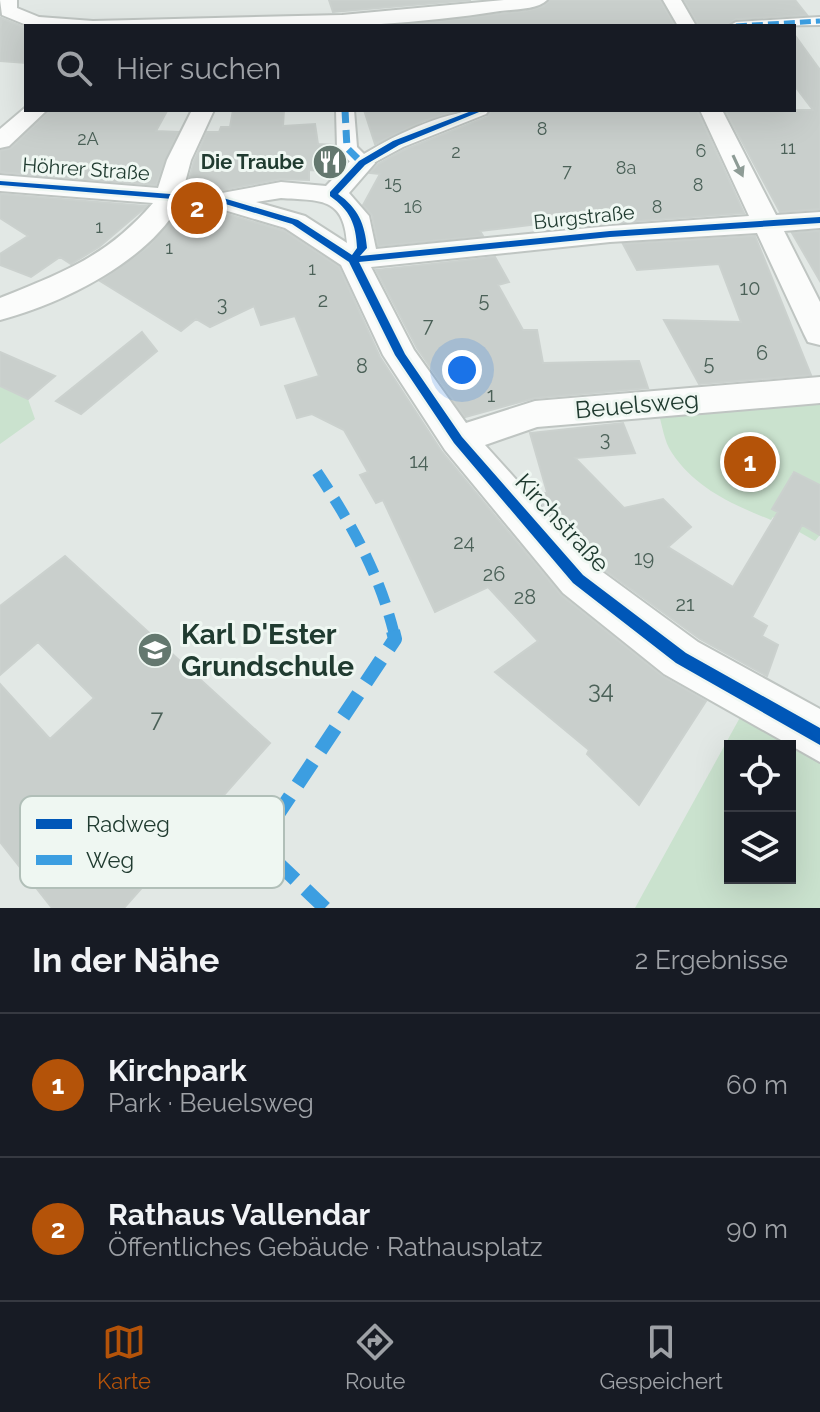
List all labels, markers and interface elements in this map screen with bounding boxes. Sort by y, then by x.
search box [24,24,796,112]
icon: search [52,46,96,90]
text: Hier suchen [116,51,281,86]
house number: 8 [537,118,547,139]
house number: 2A [77,128,99,149]
house number: 11 [780,137,796,158]
house number: 6 [696,140,707,161]
house number: 2 [451,141,461,162]
restaurant icon: Die Traube [311,143,349,181]
place label: Die Traube [201,150,304,174]
street label: Höhrer Straße [22,153,151,185]
one-way arrow [731,155,745,178]
house number: 8a [616,157,636,178]
house number: 7 [562,160,572,181]
house number: 15 [384,172,402,193]
house number: 8 [693,174,703,195]
pin: 2 [171,178,223,238]
house number: 16 [404,196,422,217]
house number: 8 [652,196,662,217]
street label: Burgstraße [532,200,636,234]
house number: 1 [95,216,103,237]
house number: 1 [165,237,173,258]
house number: 1 [308,258,316,279]
house number: 10 [740,276,760,300]
house number: 2 [318,288,328,312]
house number: 5 [479,288,490,312]
house number: 3 [217,292,227,316]
house number: 7 [423,313,434,337]
house number: 6 [756,341,768,365]
your location [442,350,482,390]
house number: 5 [704,351,715,375]
house number: 8 [356,354,368,378]
house number: 1 [487,383,496,407]
street label: Beuelsweg [574,385,700,424]
house number: 3 [600,427,610,451]
pin: 1 [724,432,776,492]
house number: 14 [409,449,429,473]
street label: Kirchstraße [509,467,615,578]
house number: 24 [453,530,475,554]
house number: 19 [634,546,654,570]
house number: 26 [483,562,505,586]
house number: 28 [514,585,536,609]
house number: 21 [676,592,695,616]
place label: Karl D'Ester Grundschule [181,618,354,683]
school or university icon: Karl D'Ester Grundschule [136,631,174,669]
house number: 34 [588,675,614,704]
house number: 7 [151,704,164,733]
map controls [724,740,796,884]
button: locate [724,740,796,812]
legend [20,796,284,888]
text: Radweg [86,811,170,837]
button: layers [724,812,796,884]
text: Weg [86,847,134,873]
text: In der Nähe [32,940,219,980]
text: 2 Ergebnisse [635,945,788,975]
text: Kirchpark [108,1053,247,1088]
text: 1 [52,1070,64,1100]
text: 60 m [726,1070,788,1100]
text: Park · Beuelsweg [108,1088,314,1118]
text: Rathaus Vallendar [108,1197,370,1232]
text: 2 [51,1214,65,1244]
text: 90 m [726,1214,788,1244]
text: Öffentliches Gebäude · Rathausplatz [108,1232,543,1262]
tab: Karte [97,1320,151,1394]
tab: Route [345,1320,405,1394]
tab: Gespeichert [599,1320,723,1394]

